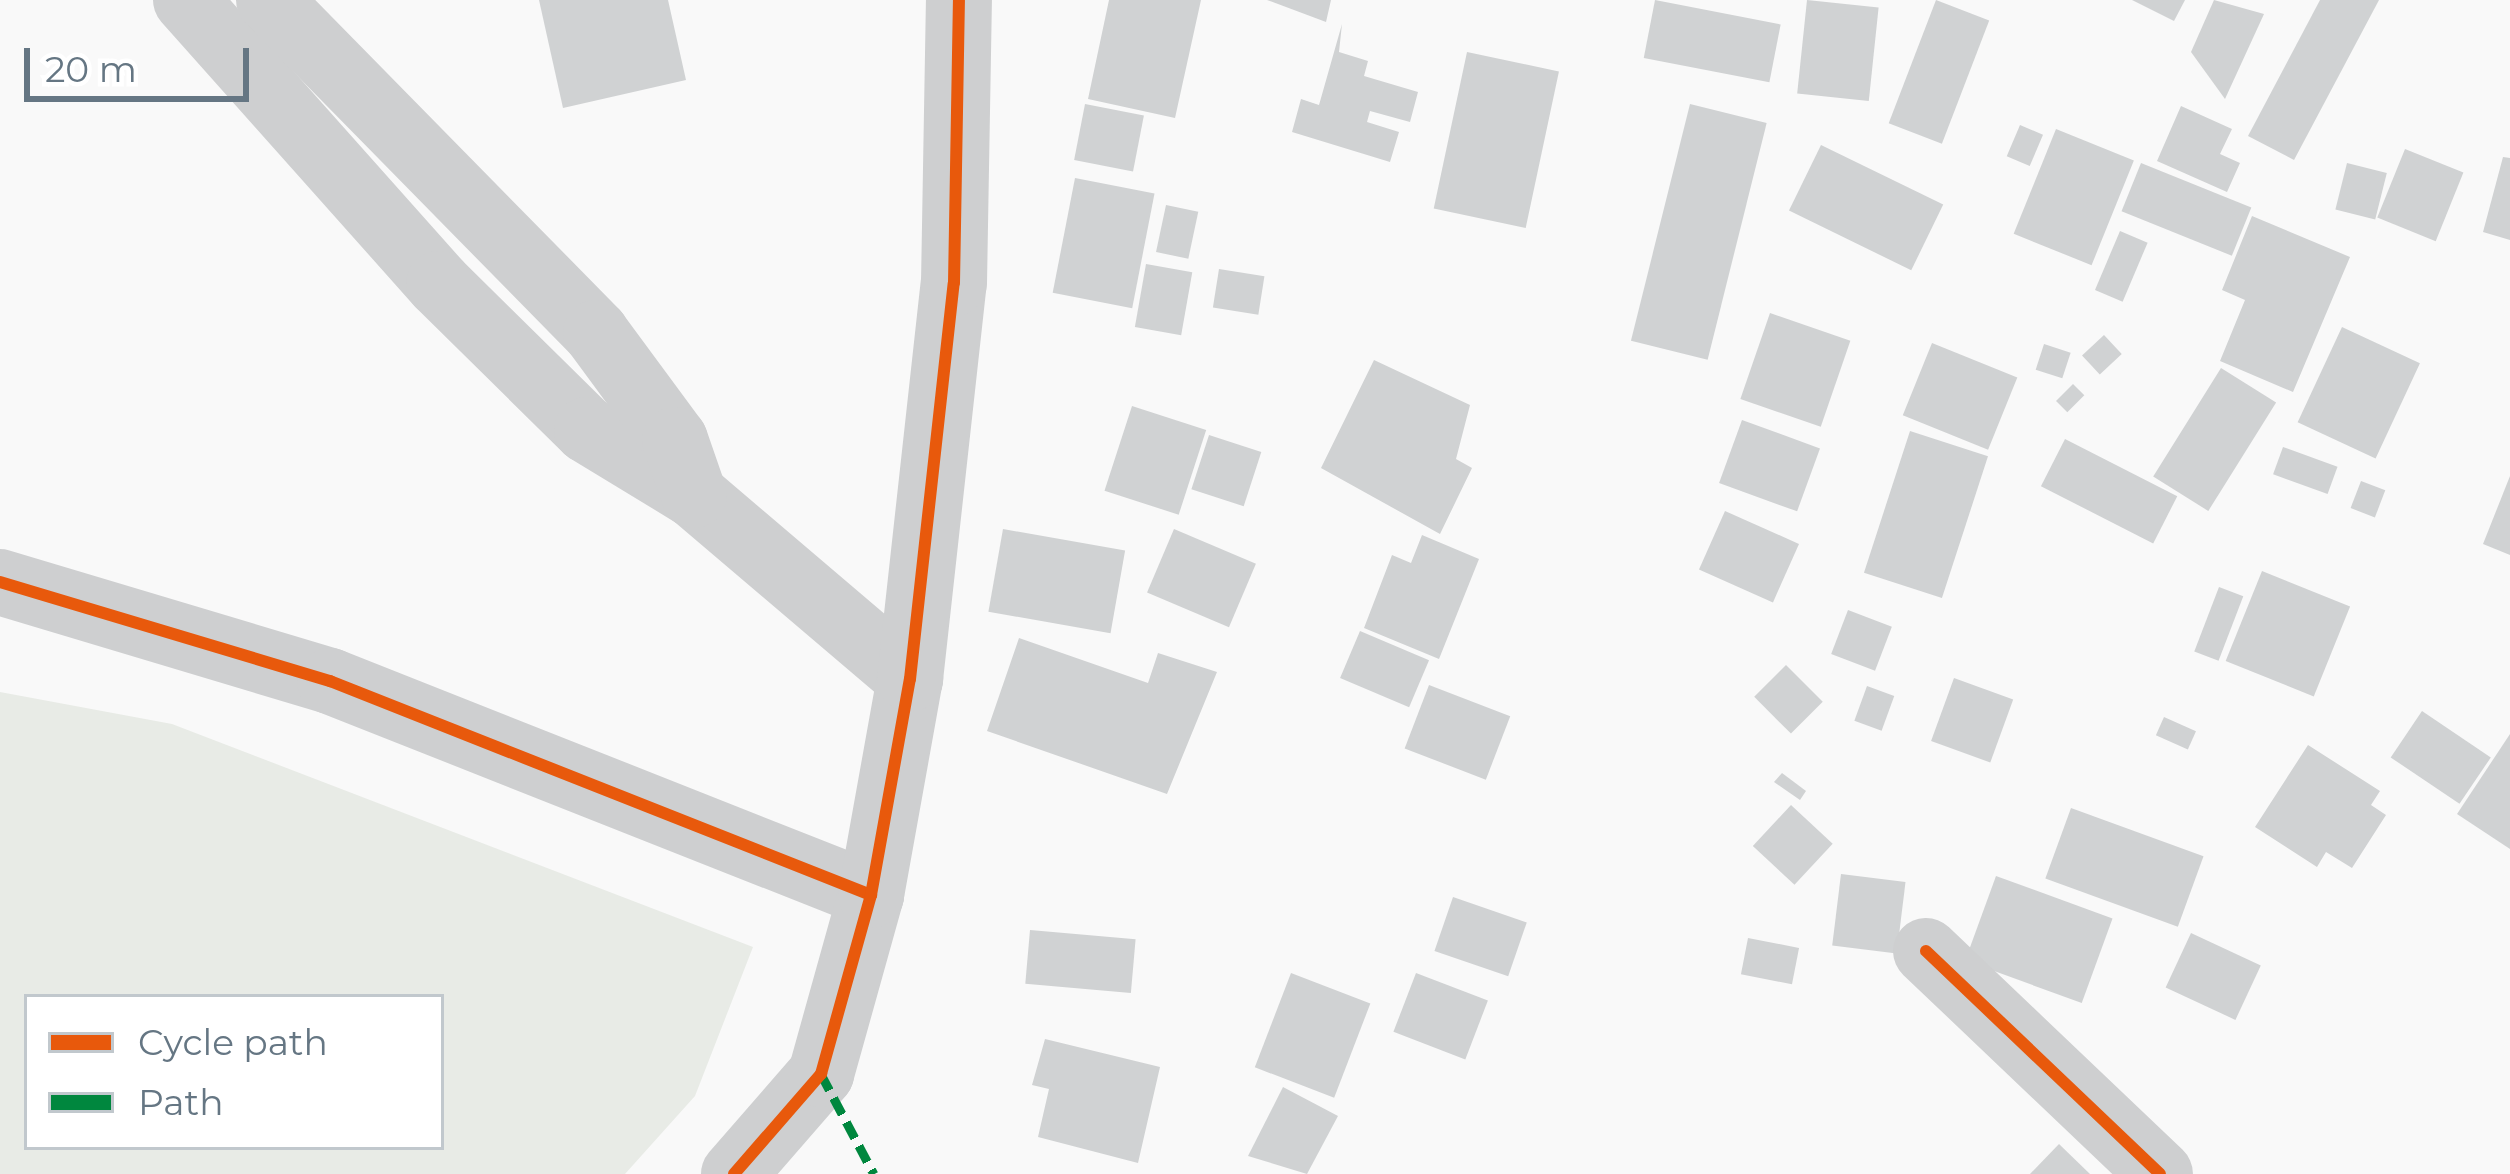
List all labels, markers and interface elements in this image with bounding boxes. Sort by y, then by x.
scale bar [30,24,255,98]
text: 20 m [45,47,137,91]
legend [24,994,444,1150]
text: Cycle path [138,1020,328,1064]
text: Path [138,1080,224,1124]

